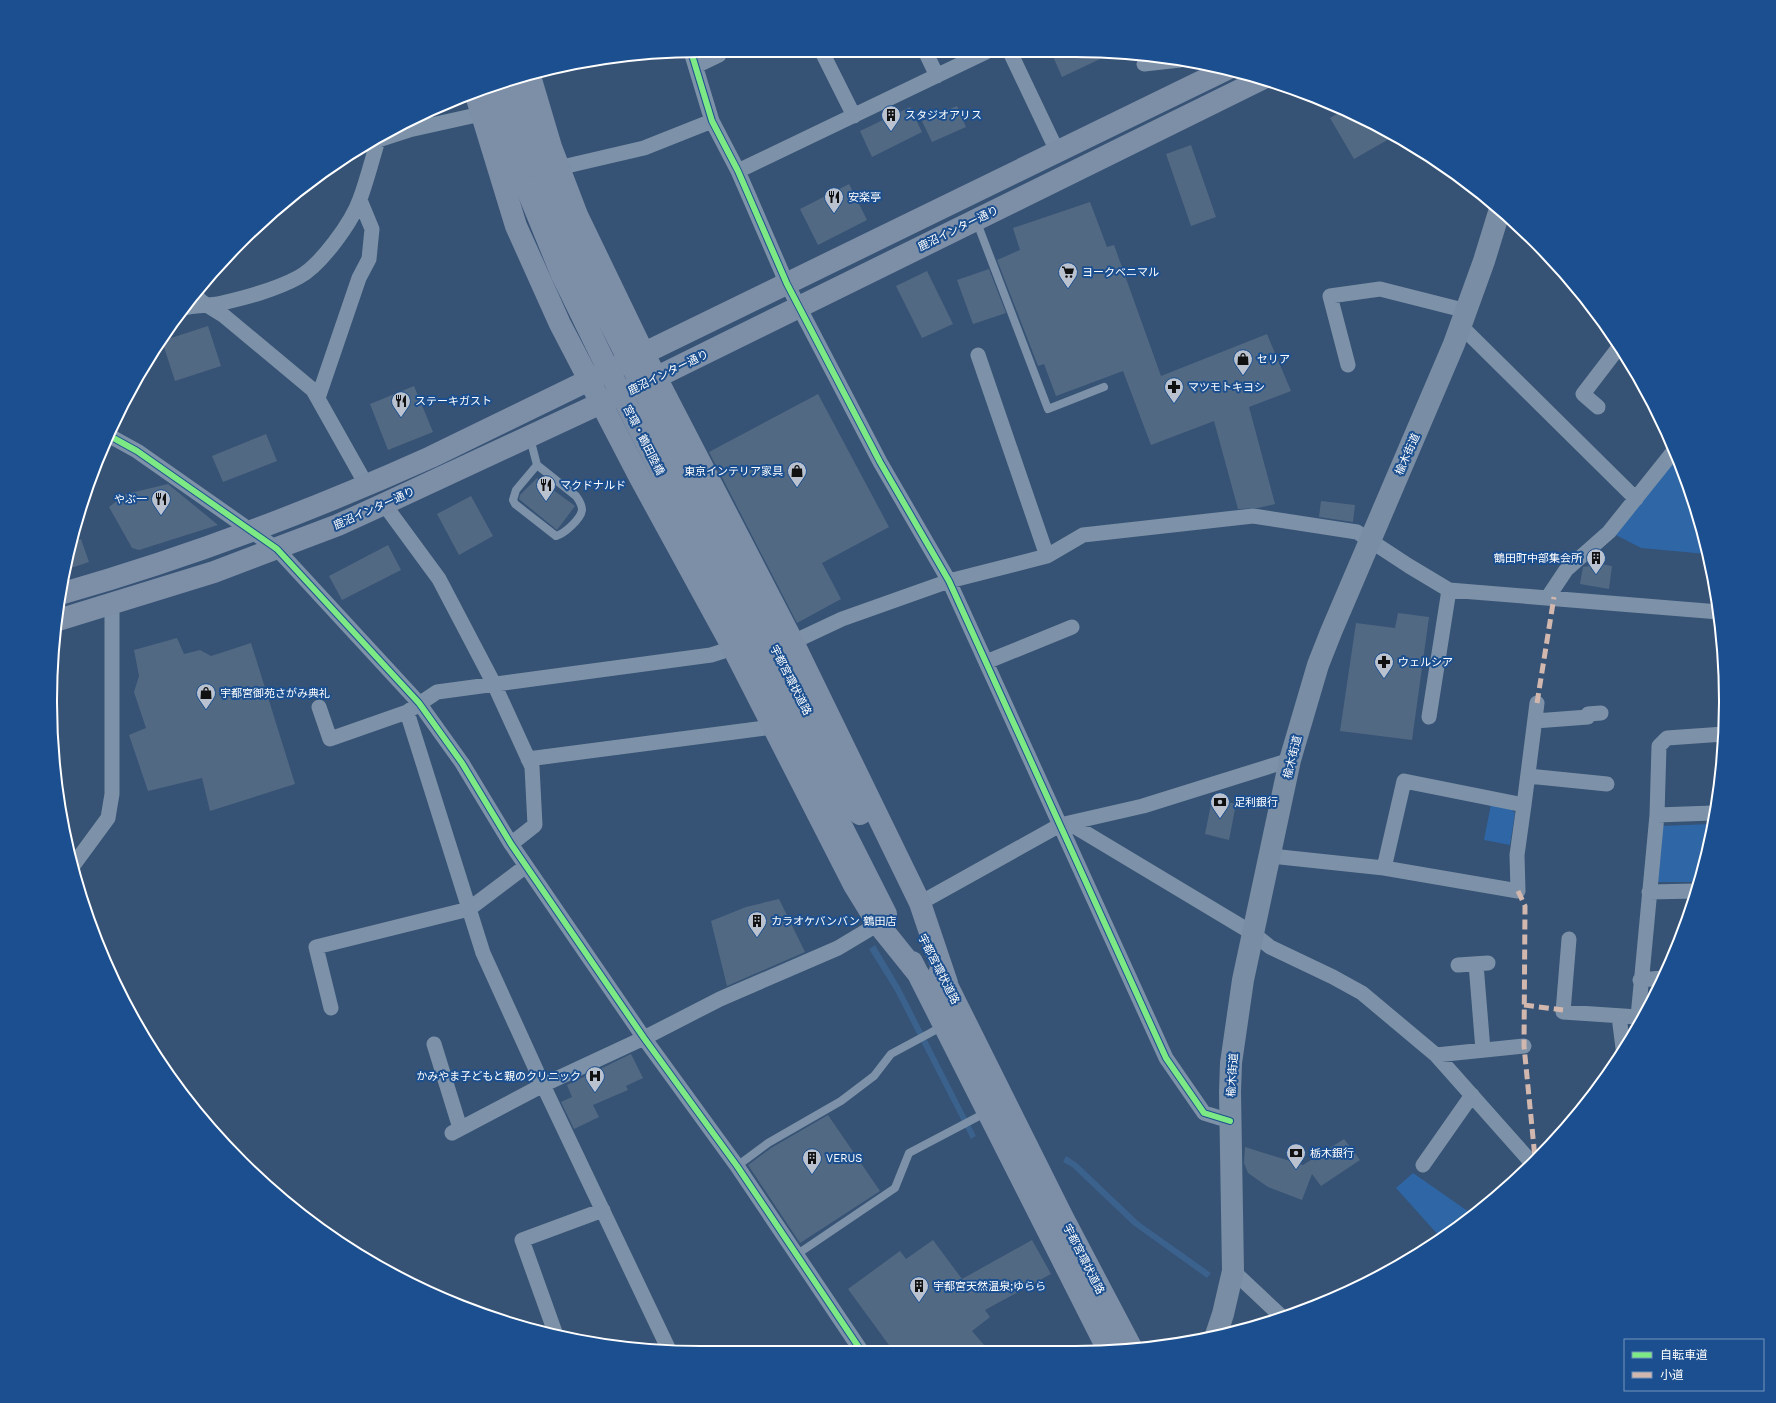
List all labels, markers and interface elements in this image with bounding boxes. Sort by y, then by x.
building icon: スタジオアリス [880,104,902,132]
place label: スタジオアリス [905,109,982,122]
restaurant icon: 安楽亭 [823,186,845,214]
place label: 安楽亭 [848,191,881,204]
street label: 鹿沼インター通り [916,203,1001,254]
supermarket icon: ヨークベニマル [1057,261,1079,289]
place label: ヨークベニマル [1082,266,1159,279]
street label: 鹿沼インター通り [626,347,711,398]
shop icon: セリア [1232,348,1254,376]
place label: セリア [1257,353,1290,366]
pharmacy icon: マツモトキヨシ [1163,376,1185,404]
place label: マツモトキヨシ [1188,381,1265,394]
restaurant icon: ステーキガスト [390,390,412,418]
place label: ステーキガスト [415,395,492,408]
street label: 宮環・鶴田陸橋 [620,403,667,477]
street label: 楡木街道 [1393,431,1422,477]
shop icon: 東京インテリア家具 [786,460,808,488]
place label: 東京インテリア家具 [684,465,783,478]
restaurant icon: マクドナルド [535,474,557,502]
place label: マクドナルド [560,479,626,492]
street label: 鹿沼インター通り [331,485,417,532]
restaurant icon: やぶ一 [150,488,172,516]
place label: やぶ一 [114,493,147,506]
building icon: 鶴田町中部集会所 [1585,547,1607,575]
place label: 鶴田町中部集会所 [1494,552,1583,565]
street label: 宇都宮環状道路 [767,643,814,717]
pharmacy icon: ウェルシア [1373,651,1395,679]
place label: ウェルシア [1398,656,1453,669]
shop icon: 宇都宮御苑さがみ典礼 [195,682,217,710]
place label: 宇都宮御苑さがみ典礼 [220,687,330,700]
street label: 楡木街道 [1281,734,1304,780]
bank icon: 足利銀行 [1209,791,1231,819]
place label: 足利銀行 [1234,796,1278,809]
building icon: カラオケバンバン 鶴田店 [746,910,768,938]
place label: カラオケバンバン 鶴田店 [771,915,896,928]
street label: 宇都宮環状道路 [915,932,962,1006]
street label: 楡木街道 [1224,1053,1241,1097]
hospital icon: かみやま子どもと親のクリニック [584,1065,606,1093]
place label: かみやま子どもと親のクリニック [416,1070,581,1083]
bank icon: 栃木銀行 [1285,1142,1307,1170]
building icon: VERUS [801,1147,823,1175]
place label: 栃木銀行 [1310,1147,1354,1160]
place label: VERUS [826,1152,862,1165]
street label: 宇都宮環状道路 [1060,1222,1107,1296]
building icon: 宇都宮天然温泉;ゆらら [908,1275,930,1303]
place label: 宇都宮天然温泉;ゆらら [933,1280,1046,1293]
legend [1624,1339,1764,1391]
text: 自転車道 [1660,1348,1708,1362]
text: 小道 [1660,1368,1684,1382]

